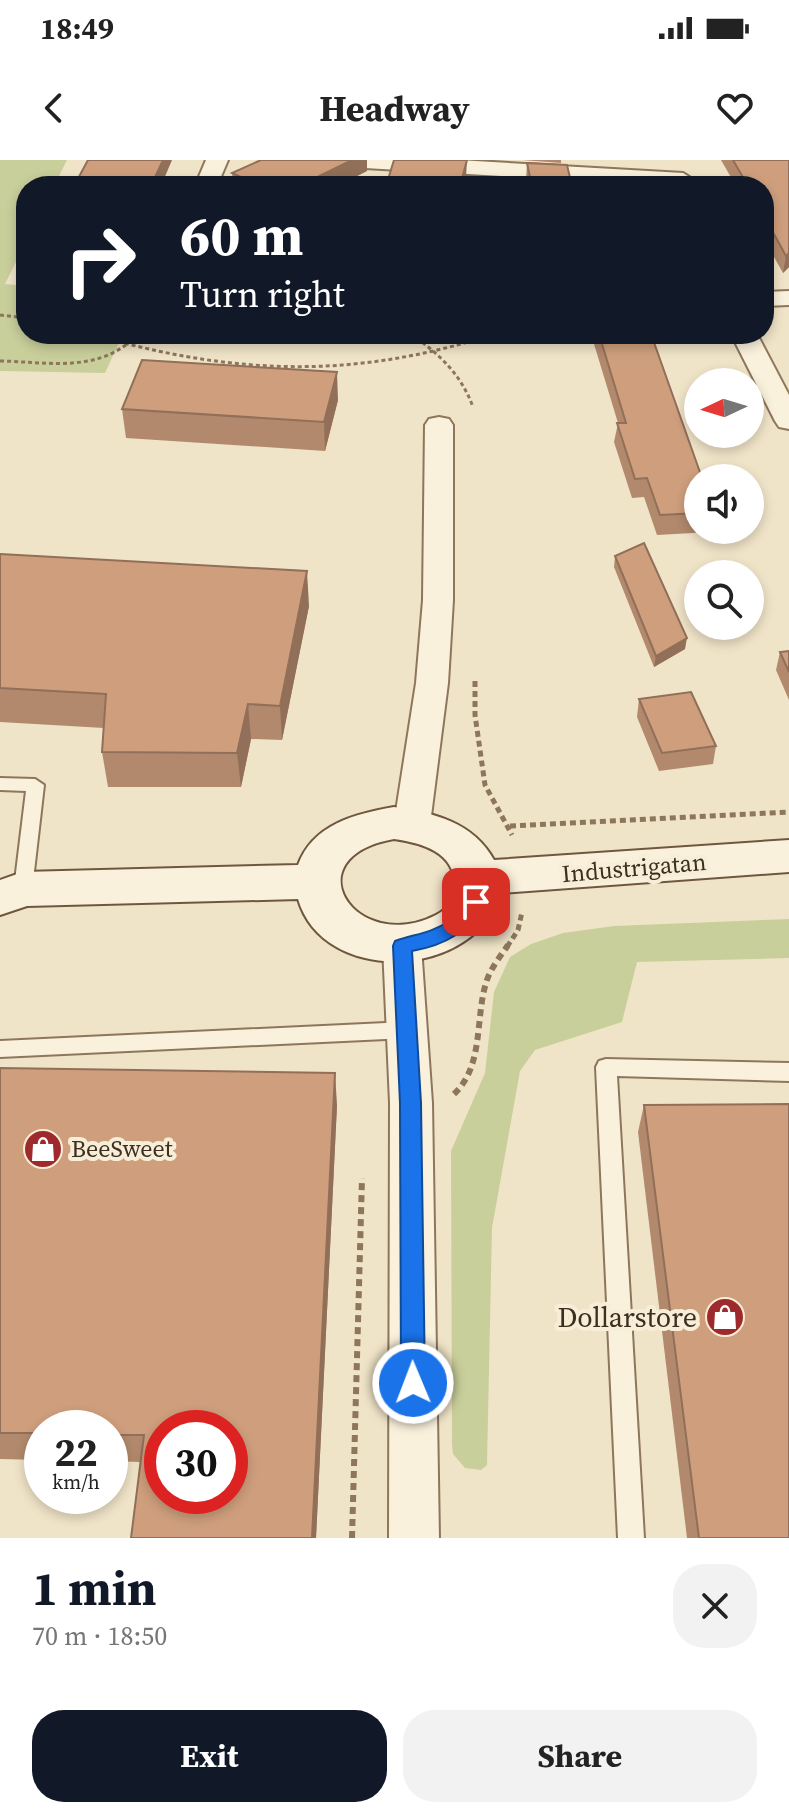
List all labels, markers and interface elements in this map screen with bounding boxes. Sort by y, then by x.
text: 18:49 [40,8,114,49]
text: Headway [319,84,470,133]
icon: back [32,86,76,130]
icon: heart [713,86,757,130]
text: 60 m [180,197,303,274]
icon: right [48,208,152,312]
text: Turn right [180,270,345,319]
north arrow [684,368,764,448]
map controls [684,368,764,640]
button: sound [684,464,764,544]
button: search [684,560,764,640]
street label: Industrigatan [560,845,708,890]
pin [442,868,510,936]
icon: arrive [454,880,498,924]
shop icon: BeeSweet [22,1128,64,1170]
place label: BeeSweet [71,1132,173,1165]
shop icon: Dollarstore [704,1296,746,1338]
place label: Dollarstore [557,1298,697,1336]
position arrow [371,1341,455,1425]
speed limit sign: 30 [144,1410,248,1514]
text: 22 [54,1425,98,1479]
text: km/h [52,1468,100,1496]
text: 1 min [32,1555,157,1621]
button: close [673,1564,757,1648]
text: 70 m · 18:50 [32,1618,167,1654]
button: Exit [32,1710,387,1802]
button: Share [403,1710,757,1802]

